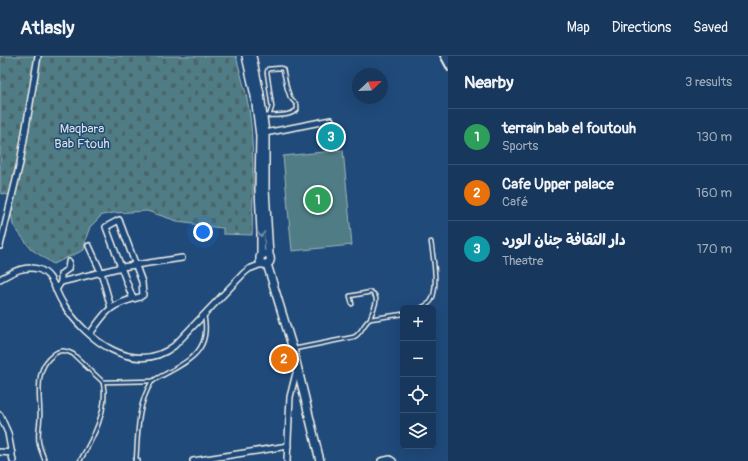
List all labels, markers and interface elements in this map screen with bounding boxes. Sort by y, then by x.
text: Atlasly [20,16,74,40]
text: Map [567,19,590,36]
text: Directions [612,19,671,36]
text: Saved [693,19,728,36]
north arrow [352,68,388,104]
text: Nearby [464,72,513,93]
text: 3 results [685,74,732,90]
text: terrain bab el foutouh [502,119,636,138]
park label: Maqbara Bab Ftouh [54,121,110,152]
pin: 3 [318,122,344,152]
text: 1 [474,129,480,145]
text: 130 m [696,129,732,145]
text: Sports [502,138,538,154]
text: Cafe Upper palace [502,175,614,194]
pin: 1 [305,185,331,215]
text: 2 [473,185,481,201]
text: 160 m [696,185,732,201]
text: Café [502,194,528,210]
your location [193,222,213,242]
one-way arrow [257,231,265,237]
text: دار الثقافة جنان الورد [502,231,626,250]
text: 3 [473,241,481,257]
text: 170 m [697,241,732,257]
text: Theatre [502,253,543,269]
map controls [400,305,436,449]
button: + [400,305,436,341]
button: − [400,341,436,377]
pin: 2 [271,344,297,374]
button: locate [400,377,436,413]
button: layers [400,413,436,449]

